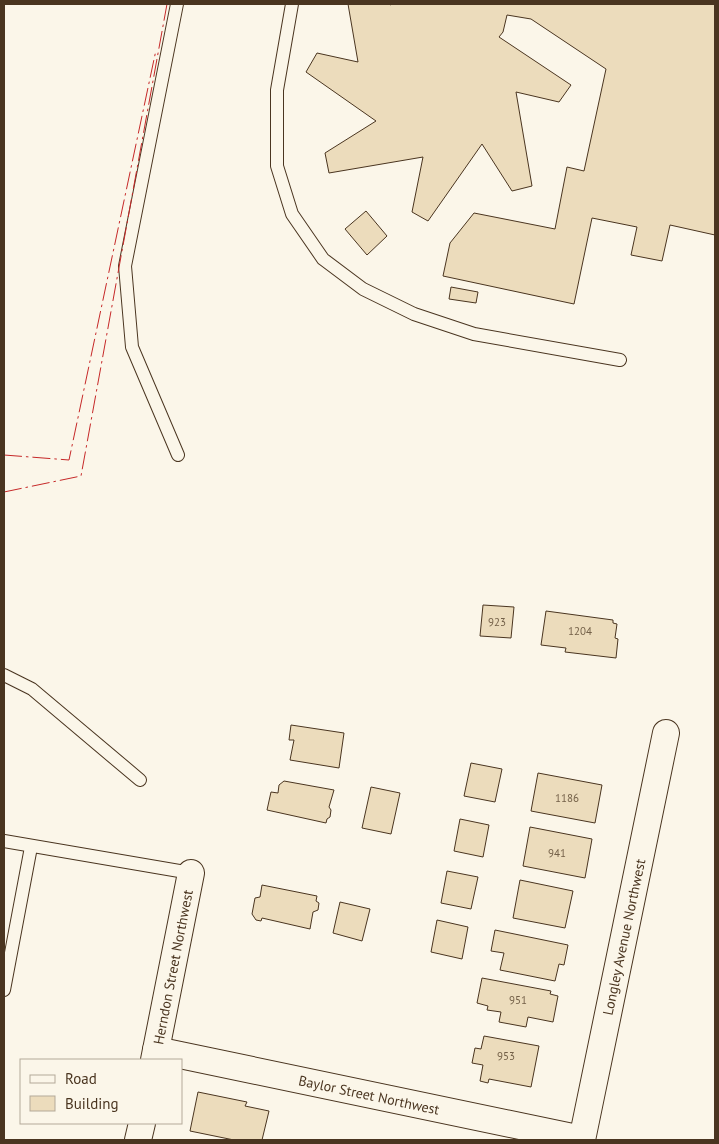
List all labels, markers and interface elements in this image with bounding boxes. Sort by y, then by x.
house number: 923 [488,615,506,629]
house number: 1204 [568,624,592,638]
house number: 1186 [555,791,579,805]
house number: 941 [548,846,566,860]
street label: Longley Avenue Northwest [599,857,649,1017]
street label: Herndon Street Northwest [149,888,197,1046]
house number: 951 [509,993,527,1007]
house number: 953 [497,1049,515,1063]
legend [20,1059,182,1124]
text: Road [65,1069,97,1088]
street label: Baylor Street Northwest [297,1071,441,1119]
text: Building [65,1094,119,1113]

